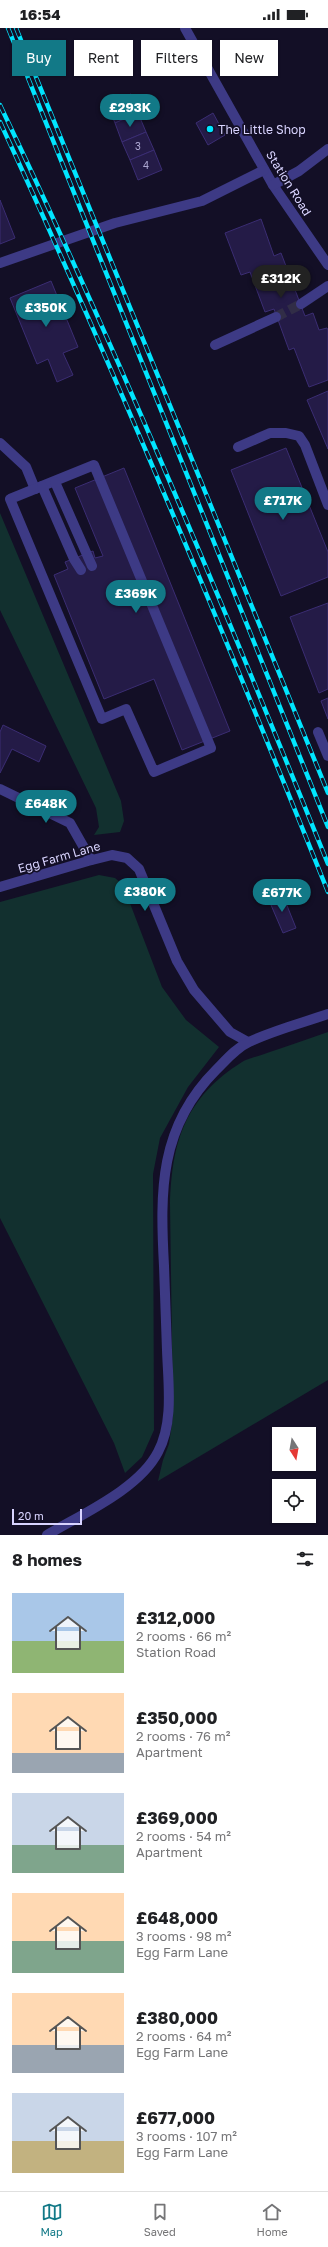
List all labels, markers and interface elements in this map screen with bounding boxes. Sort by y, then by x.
text: 16:54 [20,5,61,23]
chip: Buy [12,40,66,76]
chip: Rent [74,40,133,76]
chip: Filters [141,40,212,76]
chip: New [220,40,278,76]
pin: £293K [102,94,158,128]
text: £293K [109,99,151,115]
place label: The Little Shop [218,122,306,137]
marker: The Little Shop [205,124,215,134]
house number: 3 [135,140,141,152]
street label: Station Road [263,148,315,218]
house number: 4 [143,159,149,171]
pin: £312K [253,265,309,299]
text: £312K [261,270,301,286]
pin: £350K [18,294,74,328]
text: £350K [25,299,67,315]
pin: £717K [255,487,311,521]
text: £717K [264,492,302,508]
pin: £369K [108,580,164,614]
text: £369K [115,585,157,601]
pin: £648K [18,790,74,824]
text: £648K [25,795,67,811]
street label: Egg Farm Lane [16,838,102,876]
pin: £380K [117,878,173,912]
pin: £677K [254,879,310,913]
text: £380K [124,883,166,899]
text: £677K [262,884,302,900]
north arrow [272,1427,316,1471]
map controls [272,1427,316,1523]
button: locate [272,1479,316,1523]
scale bar [12,1507,82,1526]
text: 20 m [18,1509,44,1522]
icon: filters [294,1548,316,1570]
text: 8 homes [12,1549,82,1570]
text: £312,000 [136,1607,215,1628]
icon: home [44,1609,92,1657]
text: 2 rooms · 66 m² [136,1628,231,1644]
text: Station Road [136,1644,216,1660]
text: £350,000 [136,1707,218,1728]
icon: home [44,1709,92,1757]
text: 2 rooms · 76 m² [136,1728,230,1744]
text: Apartment [136,1744,203,1760]
text: £369,000 [136,1807,218,1828]
icon: home [44,1809,92,1857]
text: 2 rooms · 54 m² [136,1828,231,1844]
text: Apartment [136,1844,203,1860]
text: £648,000 [136,1907,218,1928]
icon: home [44,1909,92,1957]
text: 3 rooms · 98 m² [136,1928,231,1944]
text: Egg Farm Lane [136,1944,228,1960]
text: £380,000 [136,2007,218,2028]
icon: home [44,2009,92,2057]
text: 2 rooms · 64 m² [136,2028,231,2044]
text: Egg Farm Lane [136,2044,228,2060]
text: £677,000 [136,2107,215,2128]
icon: home [44,2109,92,2157]
text: 3 rooms · 107 m² [136,2128,237,2144]
text: Egg Farm Lane [136,2144,228,2160]
tab: Map [40,2201,63,2238]
tab: Saved [144,2201,176,2238]
tab: Home [257,2201,288,2238]

